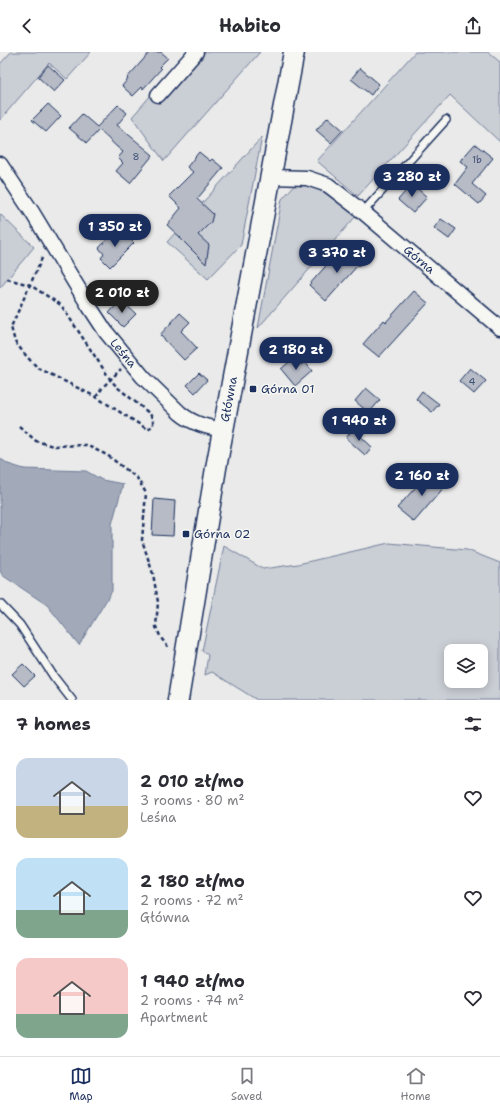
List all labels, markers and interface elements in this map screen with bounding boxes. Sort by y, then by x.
text: Habito [219,14,281,38]
icon: back [16,15,38,37]
icon: share [462,15,484,37]
house number: 8 [133,150,140,163]
house number: 1b [472,153,482,166]
pin: 3 280 zł [371,164,453,198]
text: 3 280 zł [383,168,441,185]
pin: 1 350 zł [74,214,156,248]
text: 1 350 zł [88,218,142,235]
pin: 3 370 zł [296,240,378,274]
street label: Górna [400,242,439,278]
text: 3 370 zł [308,244,366,261]
pin: 2 010 zł [81,280,163,314]
text: 2 010 zł [95,284,149,301]
street label: Leśna [107,335,141,372]
pin: 2 180 zł [255,337,337,371]
text: 2 180 zł [268,341,324,358]
street label: Główna [217,375,241,423]
house number: 4 [469,375,476,388]
place label: Górna 01 [261,381,314,397]
marker: Górna 01 [248,384,258,394]
pin: 1 940 zł [318,408,400,442]
text: 1 940 zł [331,412,387,429]
pin: 2 160 zł [381,463,463,497]
text: 2 160 zł [395,467,449,484]
place label: Górna 02 [194,526,250,542]
marker: Górna 02 [181,529,191,539]
map controls [444,644,488,688]
button: layers [444,644,488,688]
text: 7 homes [16,713,91,735]
icon: filters [462,713,484,735]
text: 2 010 zł/mo [140,770,244,792]
icon: home [48,774,96,822]
icon: heart [462,787,484,809]
text: 3 rooms · 80 m² [140,792,244,809]
text: Leśna [140,809,176,826]
text: 2 180 zł/mo [140,870,245,892]
icon: home [48,874,96,922]
icon: heart [462,887,484,909]
text: 2 rooms · 72 m² [140,892,244,909]
text: Główna [140,909,190,926]
text: 1 940 zł/mo [140,970,245,992]
icon: home [48,974,96,1022]
icon: heart [462,987,484,1009]
text: 2 rooms · 74 m² [140,992,244,1009]
text: Apartment [140,1009,208,1026]
tab: Map [69,1065,93,1104]
tab: Saved [231,1065,262,1104]
tab: Home [401,1065,431,1104]

